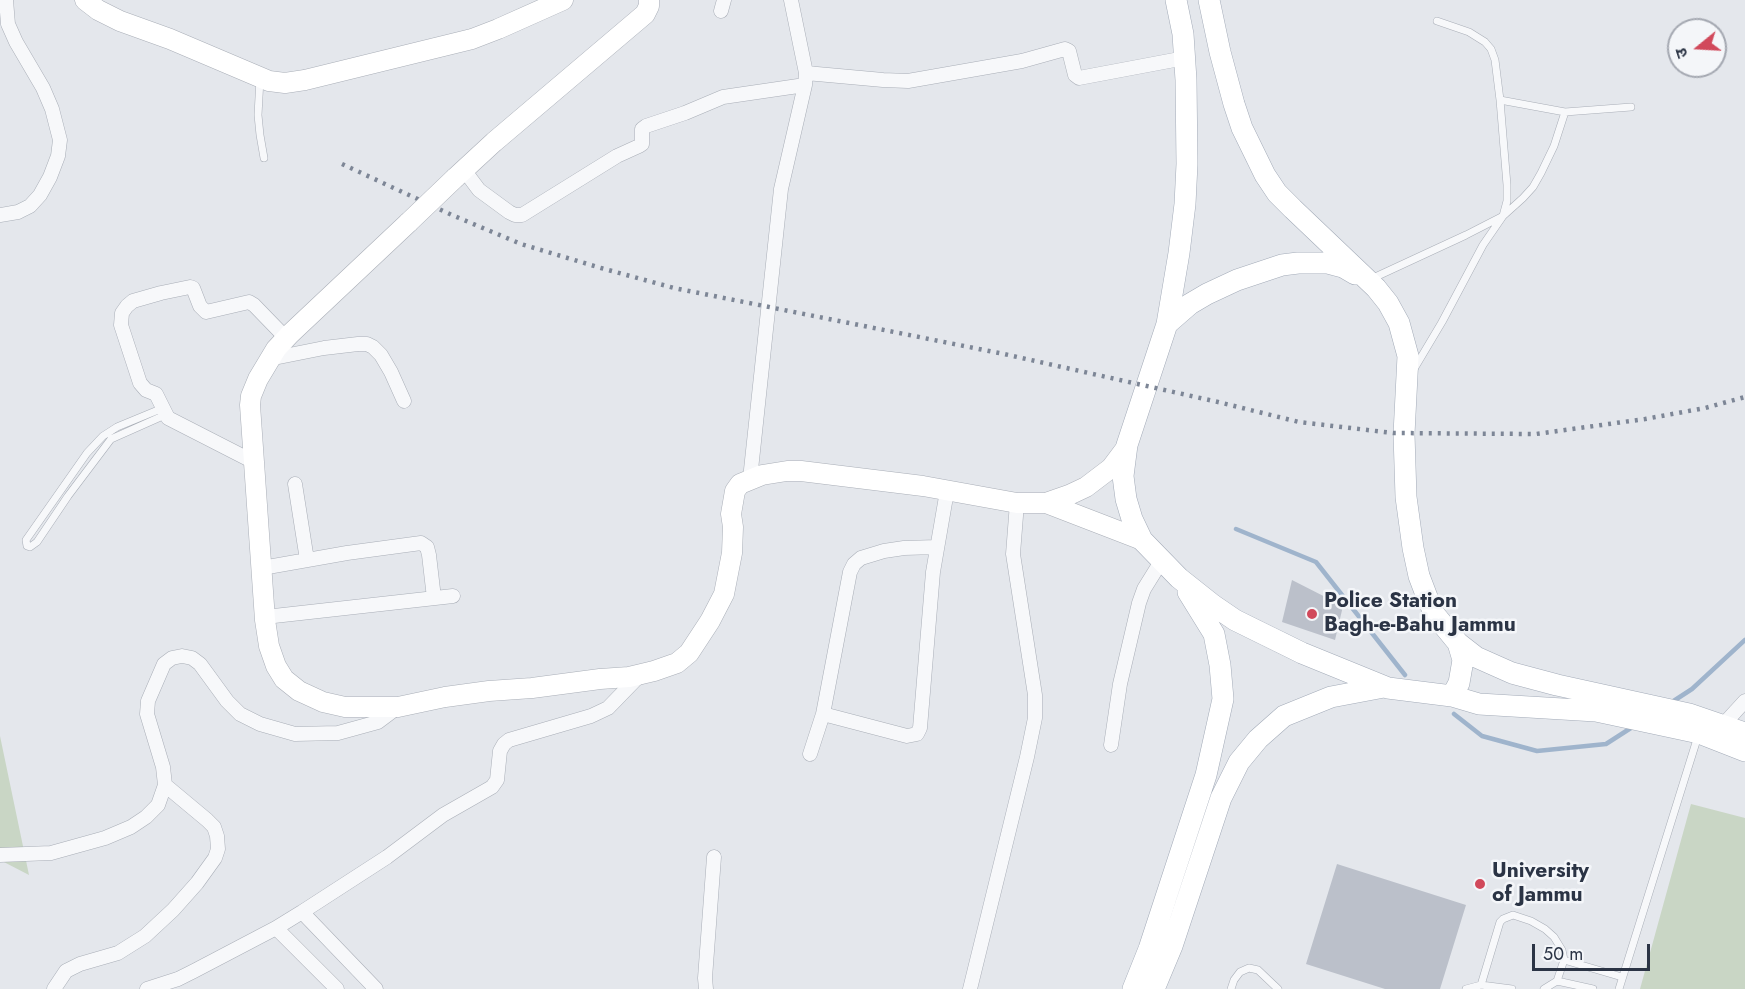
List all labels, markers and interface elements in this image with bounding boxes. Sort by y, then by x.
north arrow [1667,18,1727,78]
text: उ [1669,45,1694,61]
place label: Police Station Bagh-e-Bahu Jammu [1324,589,1516,639]
marker: Police Station Bagh-e-Bahu Jammu [1305,607,1319,621]
place label: University of Jammu [1492,859,1589,909]
marker: University of Jammu [1473,877,1487,891]
scale bar [1535,932,1654,970]
text: 50 m [1543,941,1583,967]

